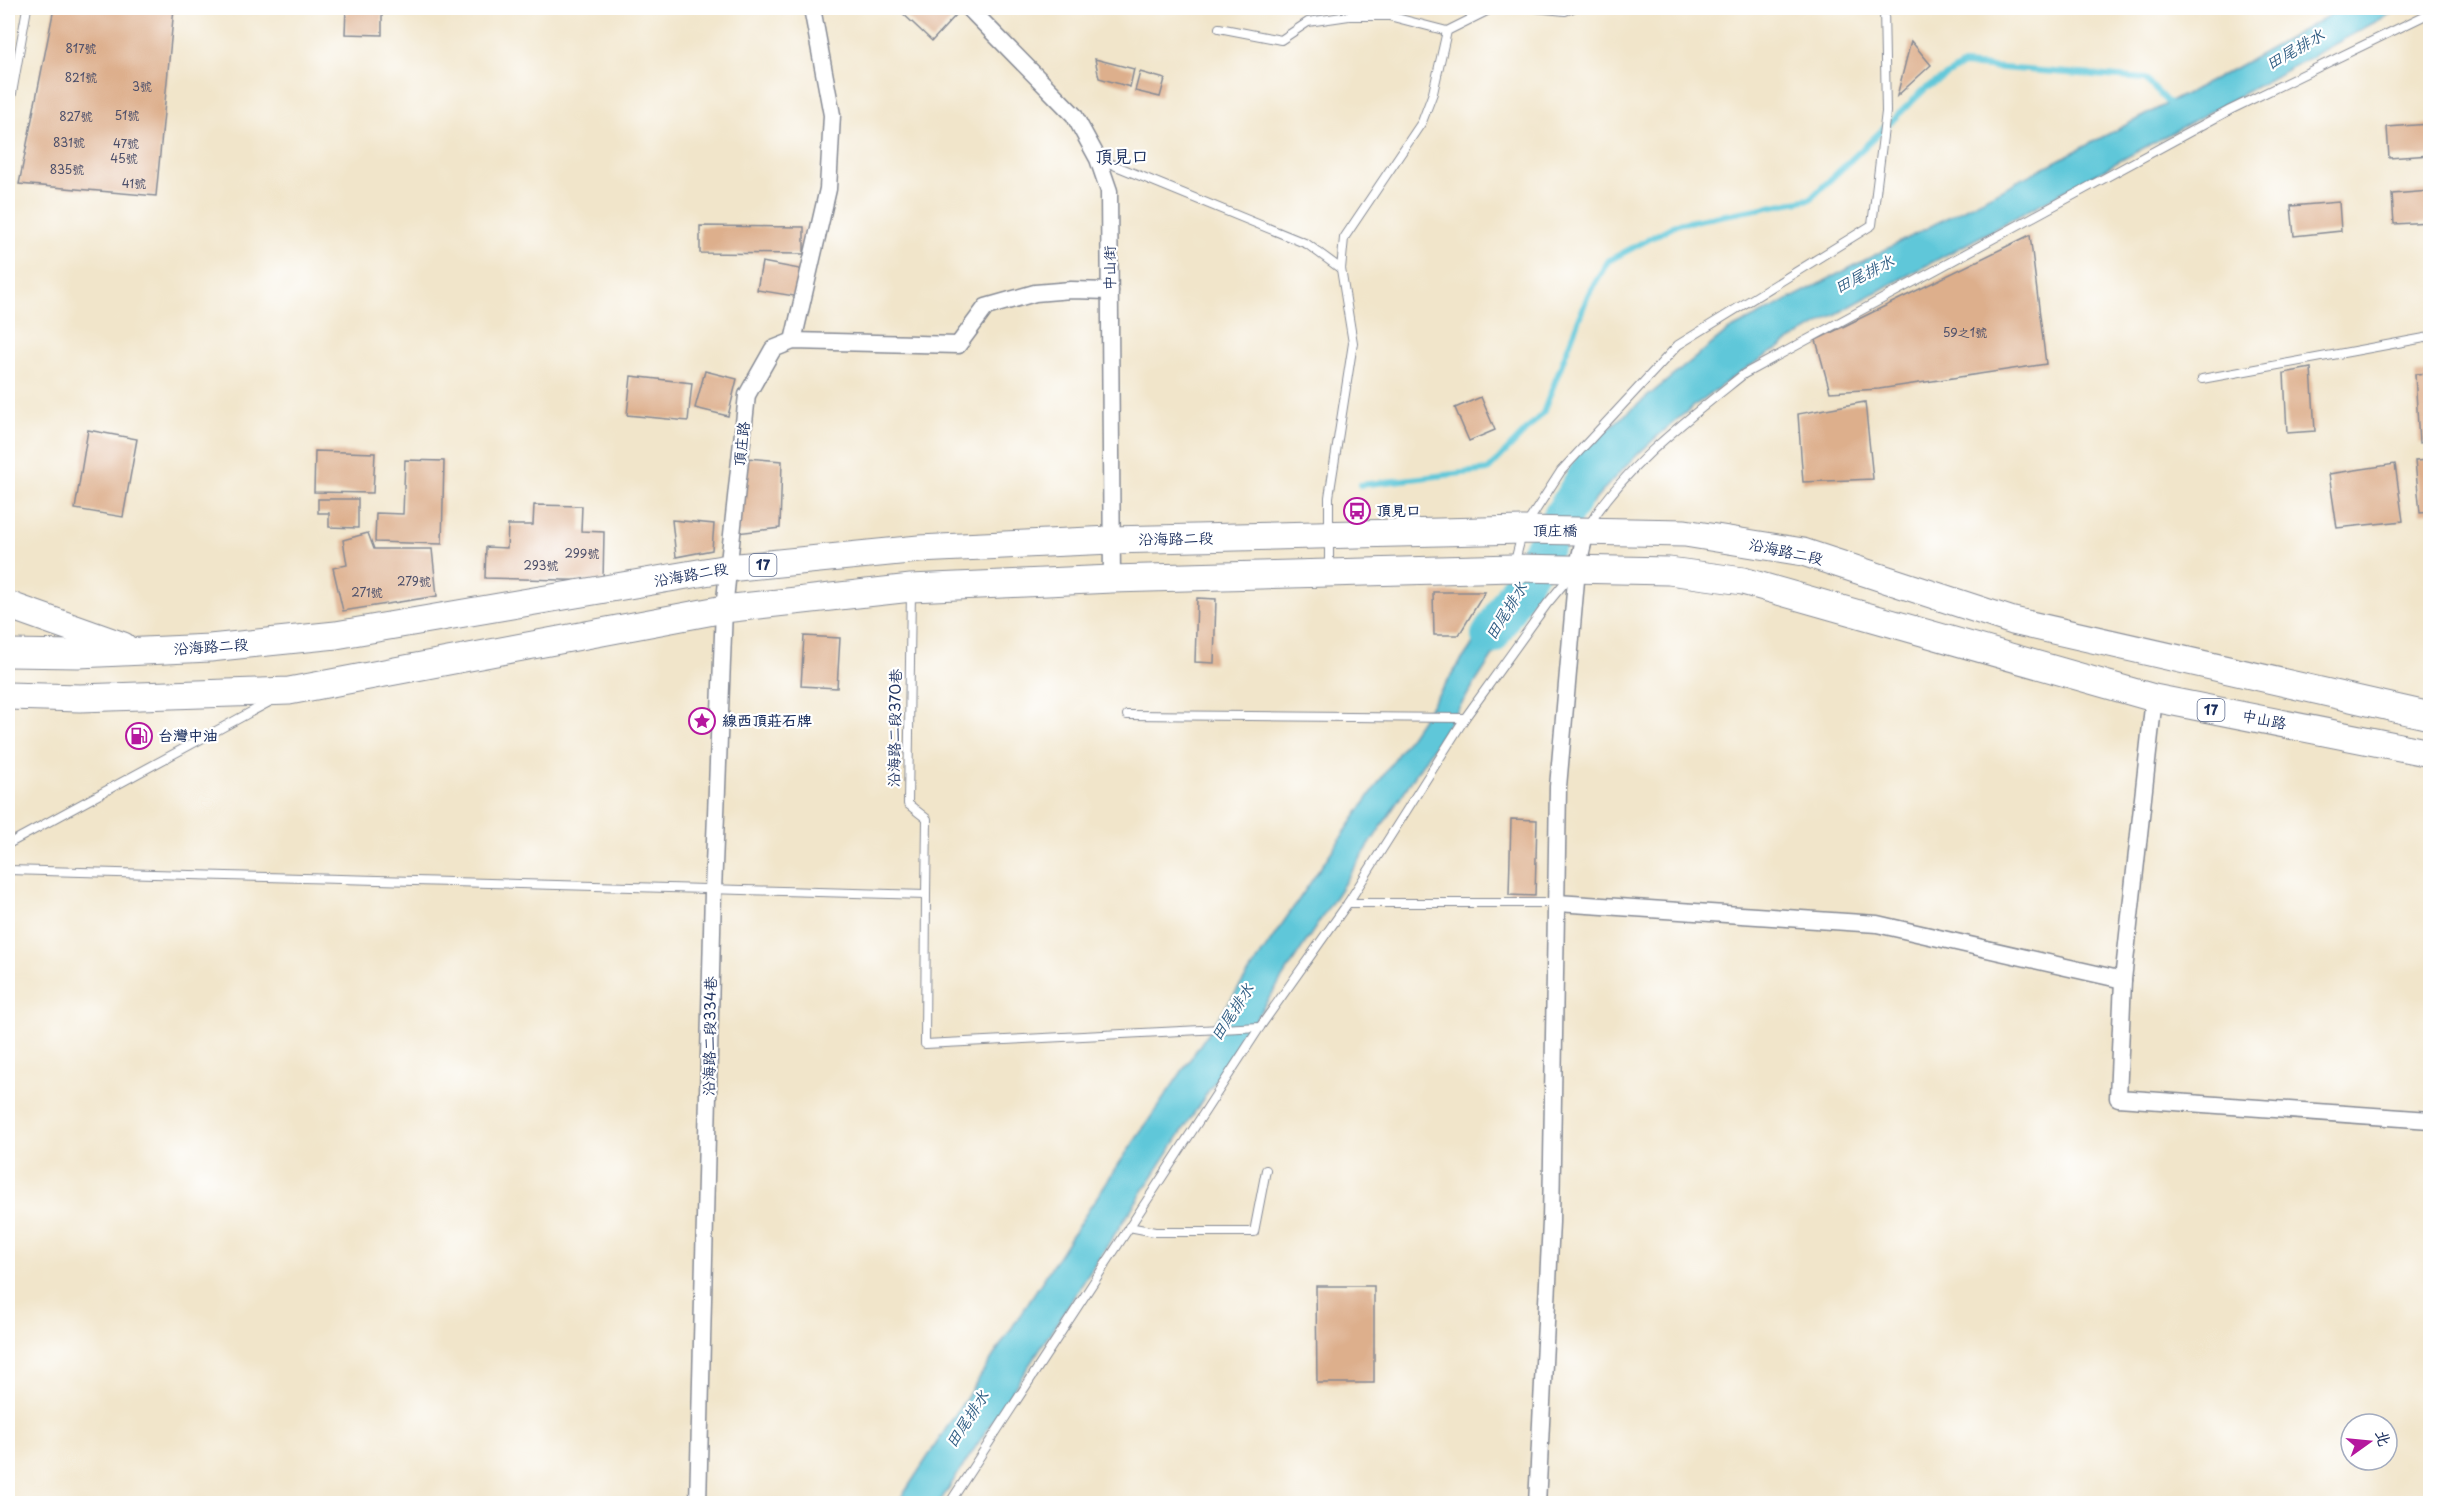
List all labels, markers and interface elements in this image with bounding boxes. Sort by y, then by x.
water label: 田尾排水 [2261,21,2329,75]
house number: 817號 [65,39,97,57]
house number: 821號 [65,68,97,86]
house number: 3號 [132,77,152,95]
house number: 51號 [115,106,139,124]
house number: 827號 [59,107,93,125]
house number: 831號 [53,133,85,151]
house number: 47號 [113,134,139,152]
district label: 頂見口 [1095,142,1149,169]
house number: 45號 [110,149,138,167]
house number: 835號 [50,160,84,178]
house number: 41號 [122,174,146,192]
street label: 中山街 [1097,245,1120,291]
water label: 田尾排水 [1830,247,1898,298]
house number: 59之1號 [1943,323,1987,341]
street label: 頂庄路 [727,420,754,467]
bus stop icon: 頂見口 [1342,496,1372,526]
place label: 頂見口 [1376,498,1421,521]
street label: 頂庄橋 [1532,518,1578,541]
street label: 沿海路二段 [1138,525,1214,550]
street label: 沿海路二段 [1747,531,1825,570]
house number: 299號 [565,544,599,562]
road number: 17 [750,554,777,576]
house number: 293號 [524,556,558,574]
street label: 沿海路二段 [652,556,730,591]
house number: 279號 [397,572,431,590]
water label: 田尾排水 [1478,576,1533,644]
house number: 271號 [351,583,383,601]
street label: 沿海路二段 [173,631,249,660]
street label: 沿海路二段370巷 [881,668,906,787]
road number: 17 [2198,699,2224,721]
street label: 中山路 [2240,703,2289,734]
place icon: 線西頂莊石牌 [687,706,717,736]
place label: 線西頂莊石牌 [722,708,812,731]
fuel station icon: 台灣中油 [124,721,154,751]
place label: 台灣中油 [158,723,218,746]
street label: 沿海路二段334巷 [696,976,721,1096]
water label: 田尾排水 [1204,977,1259,1045]
water label: 田尾排水 [939,1384,994,1452]
north arrow [2339,1412,2399,1472]
text: 北 [2371,1427,2398,1449]

